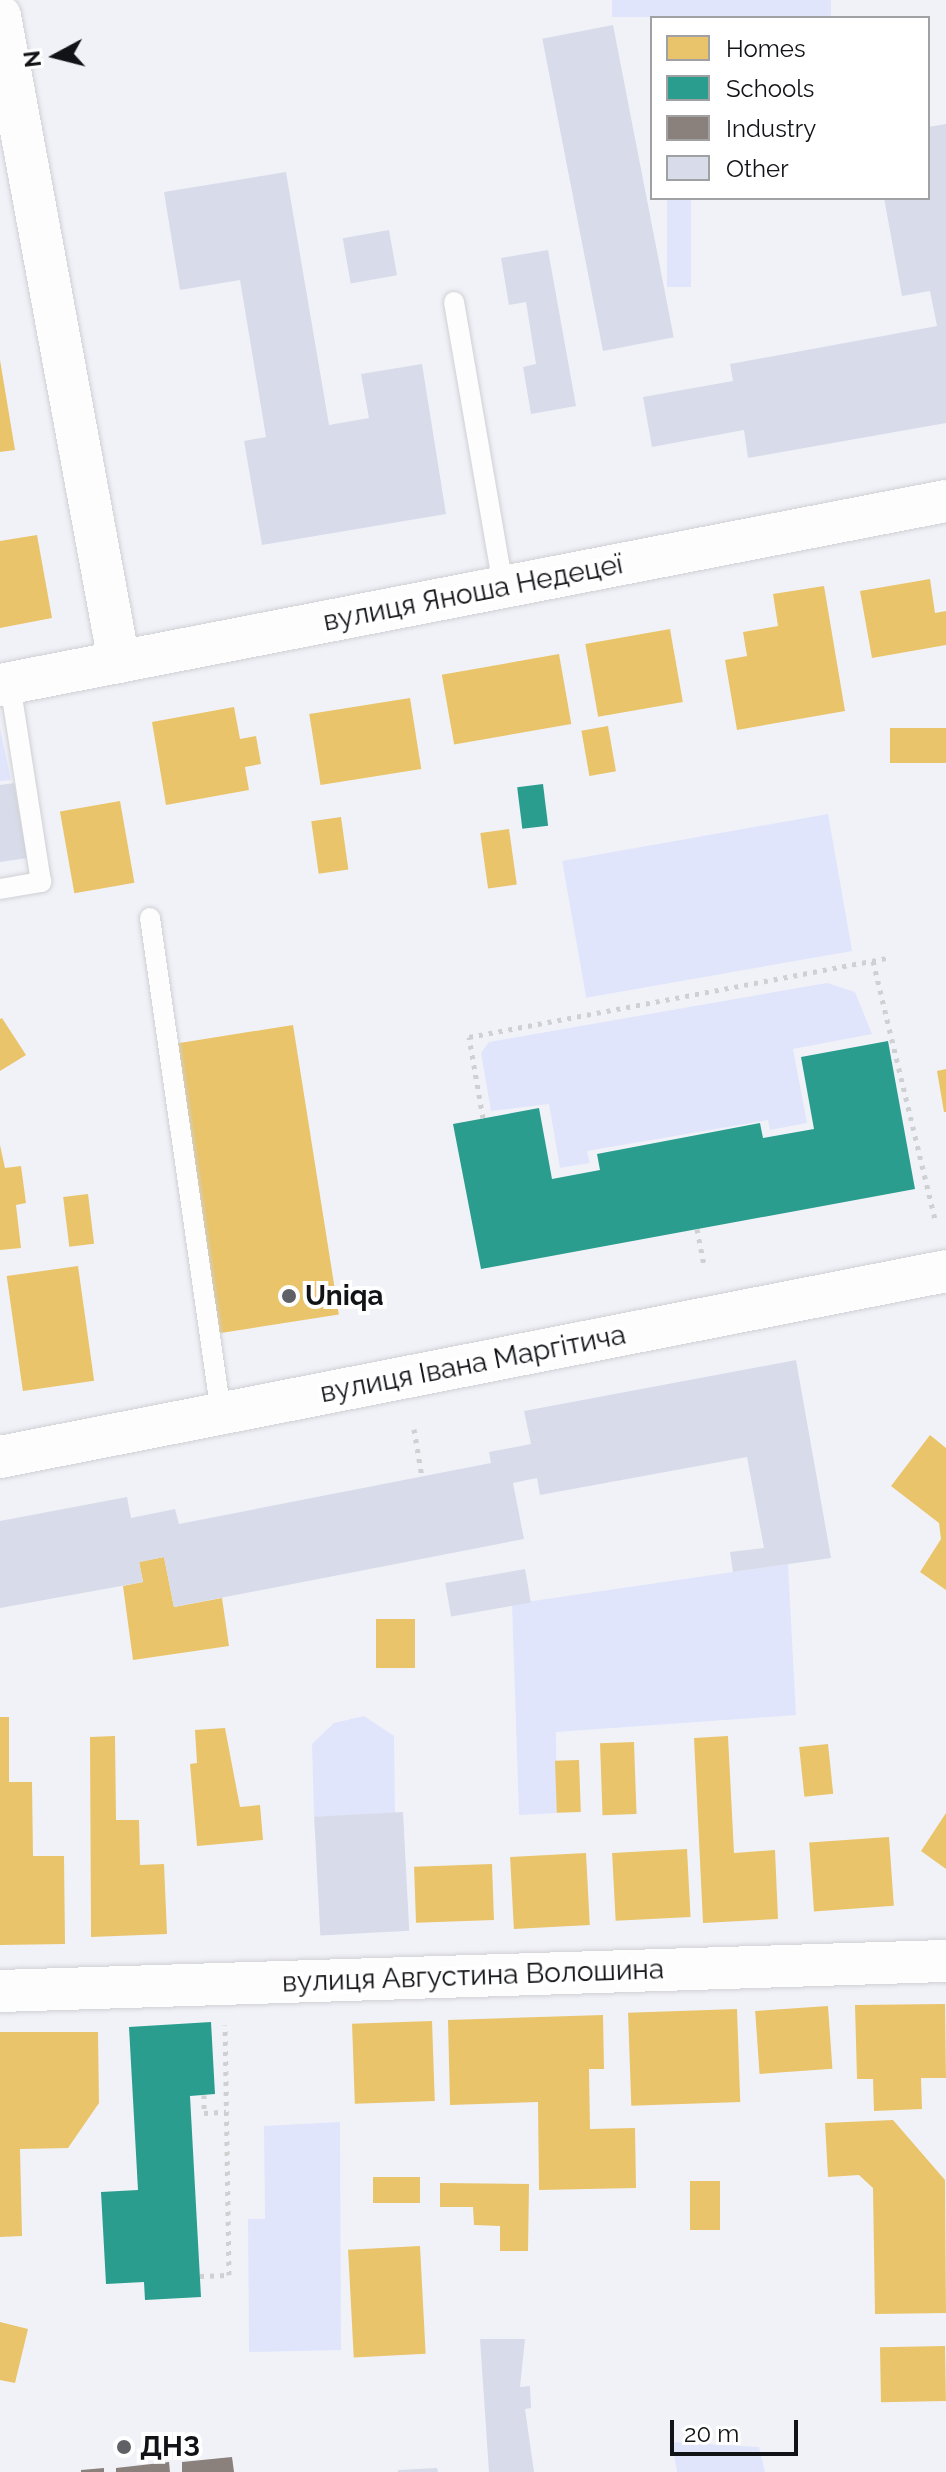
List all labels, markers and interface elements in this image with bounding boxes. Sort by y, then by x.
north arrow [16,16,96,96]
legend [650,16,930,200]
text: Homes [726,34,806,63]
text: N [18,49,46,69]
text: Schools [726,74,814,103]
text: Industry [726,114,816,143]
text: Other [726,154,789,183]
street label: вулиця Яноша Недецеї [320,547,626,639]
place label: Uniqa [305,1279,384,1313]
marker: Uniqa [280,1287,298,1305]
street label: вулиця Івана Маргітича [317,1318,629,1410]
street label: вулиця Августина Волошина [281,1953,665,1999]
scale bar [674,2404,802,2454]
text: 20 m [684,2419,739,2448]
place label: ДНЗ [140,2430,200,2464]
marker: ДНЗ [115,2438,133,2456]

